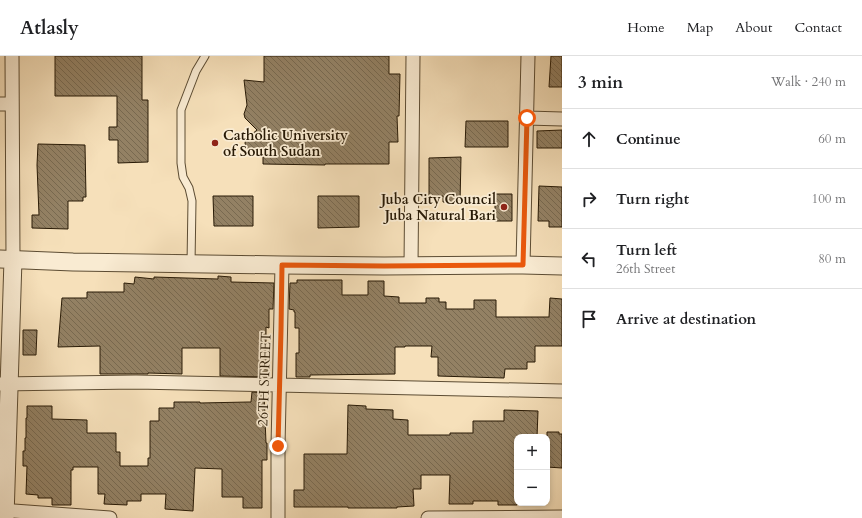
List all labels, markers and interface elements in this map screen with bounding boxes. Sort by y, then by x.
text: Atlasly [20,15,79,41]
text: Home [627,18,665,37]
text: Map [687,18,713,37]
text: About [735,18,772,37]
text: Contact [794,18,842,37]
text: 3 min [578,71,623,94]
text: Walk · 240 m [771,73,846,91]
route start [518,109,536,127]
place label: Catholic University of South Sudan [223,126,348,161]
icon: ahead [578,128,600,150]
text: Continue [616,129,681,149]
text: 60 m [818,130,846,148]
marker: Catholic University of South Sudan [210,138,220,148]
icon: right [578,188,600,210]
text: Turn right [616,189,689,209]
place label: Juba City Council Juba Natural Bari [379,190,497,225]
text: 100 m [812,190,846,208]
marker: Juba City Council Juba Natural Bari [499,202,509,212]
text: Turn left [616,240,677,260]
icon: left [578,248,600,270]
text: 80 m [818,250,846,268]
text: 26th Street [616,260,675,278]
icon: arrive [578,308,600,330]
text: Arrive at destination [616,309,756,329]
street label: 26TH STREET [253,331,276,427]
map controls [514,434,550,506]
button: + [514,434,550,470]
route end [269,437,287,455]
button: − [514,470,550,506]

